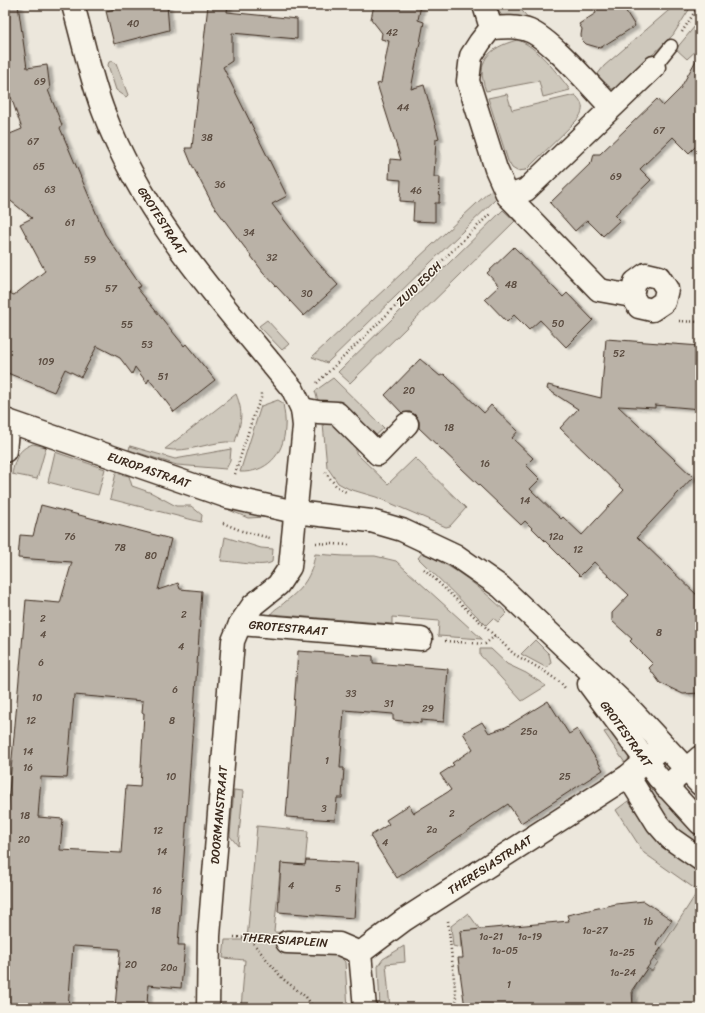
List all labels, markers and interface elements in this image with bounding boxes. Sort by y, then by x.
house number: 40 [127,15,139,33]
house number: 42 [386,24,398,42]
house number: 69 [34,73,46,91]
house number: 44 [397,99,409,117]
house number: 67 [653,122,666,140]
house number: 38 [201,129,213,147]
house number: 67 [27,133,40,151]
house number: 65 [33,158,45,176]
house number: 69 [610,168,622,186]
house number: 36 [214,176,226,194]
house number: 63 [44,181,56,199]
street label: GROTESTRAAT [131,182,193,261]
house number: 46 [410,182,422,200]
house number: 61 [65,214,75,232]
house number: 34 [243,224,255,242]
house number: 32 [266,249,278,267]
house number: 59 [84,251,96,269]
street label: ZUID ESCH [390,256,448,312]
house number: 48 [505,276,517,294]
house number: 57 [105,280,118,298]
house number: 30 [301,285,313,303]
house number: 50 [552,315,564,333]
house number: 55 [121,316,133,334]
house number: 53 [141,336,153,354]
house number: 52 [613,345,625,363]
house number: 109 [38,353,54,371]
house number: 51 [158,368,168,386]
house number: 20 [403,382,415,400]
house number: 18 [444,419,454,437]
street label: EUROPASTRAAT [105,446,194,495]
house number: 16 [480,455,490,473]
house number: 14 [520,492,530,510]
house number: 76 [64,528,76,546]
house number: 12a [548,528,564,546]
house number: 78 [114,539,126,557]
house number: 12 [573,541,583,559]
house number: 80 [145,547,157,565]
house number: 2 [181,606,187,624]
house number: 2 [40,610,46,628]
street label: GROTESTRAAT [248,614,329,642]
house number: 8 [656,624,662,642]
house number: 4 [40,626,46,644]
house number: 4 [178,638,184,656]
house number: 6 [38,654,44,672]
house number: 6 [172,681,178,699]
house number: 33 [346,685,357,703]
house number: 10 [32,689,42,707]
house number: 31 [384,695,394,713]
street label: GROTESTRAAT [594,696,659,773]
house number: 29 [422,700,434,718]
house number: 12 [26,712,36,730]
house number: 8 [169,712,175,730]
house number: 25a [521,723,537,741]
house number: 14 [23,743,33,761]
house number: 1 [325,752,329,770]
house number: 16 [23,759,33,777]
street label: DOORMANSTRAAT [204,764,234,865]
house number: 10 [166,768,176,786]
house number: 25 [559,768,571,786]
house number: 3 [321,800,327,818]
house number: 2 [449,805,455,823]
house number: 18 [20,807,30,825]
house number: 2a [427,821,437,839]
house number: 12 [153,822,163,840]
street label: THERESIASTRAAT [443,829,537,901]
house number: 20 [18,831,30,849]
house number: 4 [382,834,388,852]
house number: 14 [157,843,167,861]
house number: 4 [288,877,294,895]
house number: 5 [335,880,341,898]
house number: 16 [152,882,162,900]
house number: 18 [151,902,161,920]
house number: 1b [643,913,653,931]
house number: 1a-27 [582,922,609,940]
street label: THERESIAPLEIN [241,926,329,954]
house number: 1a-21 [479,928,503,946]
house number: 1a-19 [518,928,542,946]
house number: 1a-05 [492,942,518,960]
house number: 1a-25 [609,944,635,962]
house number: 20 [125,956,137,974]
house number: 20a [160,959,178,977]
house number: 1a-24 [610,964,636,982]
house number: 1 [507,976,511,994]

